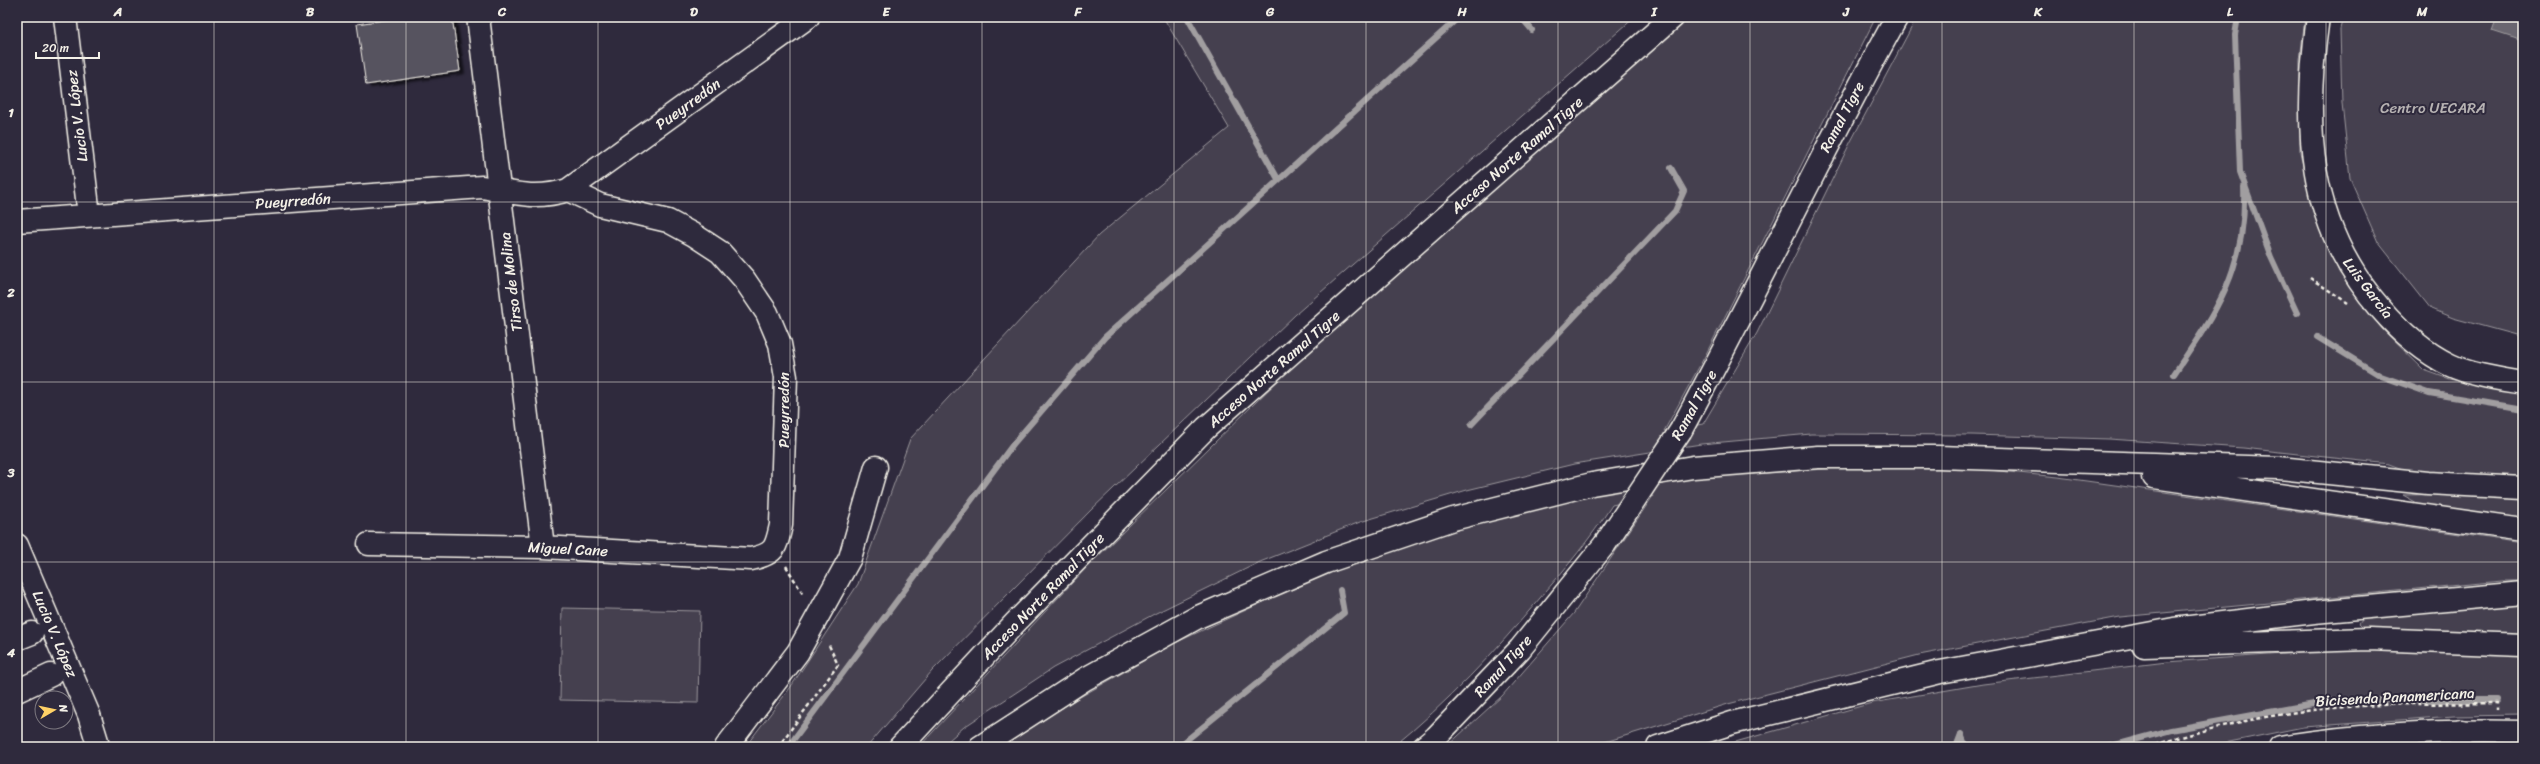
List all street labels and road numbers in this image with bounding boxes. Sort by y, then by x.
street label: Lucio V. López [58,68,96,164]
street label: Pueyrredón [650,71,726,137]
street label: Ramal Tigre [1812,76,1872,157]
street label: Acceso Norte Ramal Tigre [1444,89,1590,221]
street label: Pueyrredón [254,185,332,217]
street label: Tirso de Molina [492,230,530,333]
street label: Luis García [2336,251,2400,325]
street label: Acceso Norte Ramal Tigre [1201,303,1347,435]
street label: Ramal Tigre [1664,365,1724,445]
street label: Pueyrredón [771,372,797,448]
street label: Acceso Norte Ramal Tigre [974,526,1111,667]
street label: Miguel Cane [527,534,609,564]
street label: Lucio V. López [25,586,85,682]
street label: Ramal Tigre [1467,628,1539,703]
street label: Bicisenda Panamericana [2315,680,2476,714]

